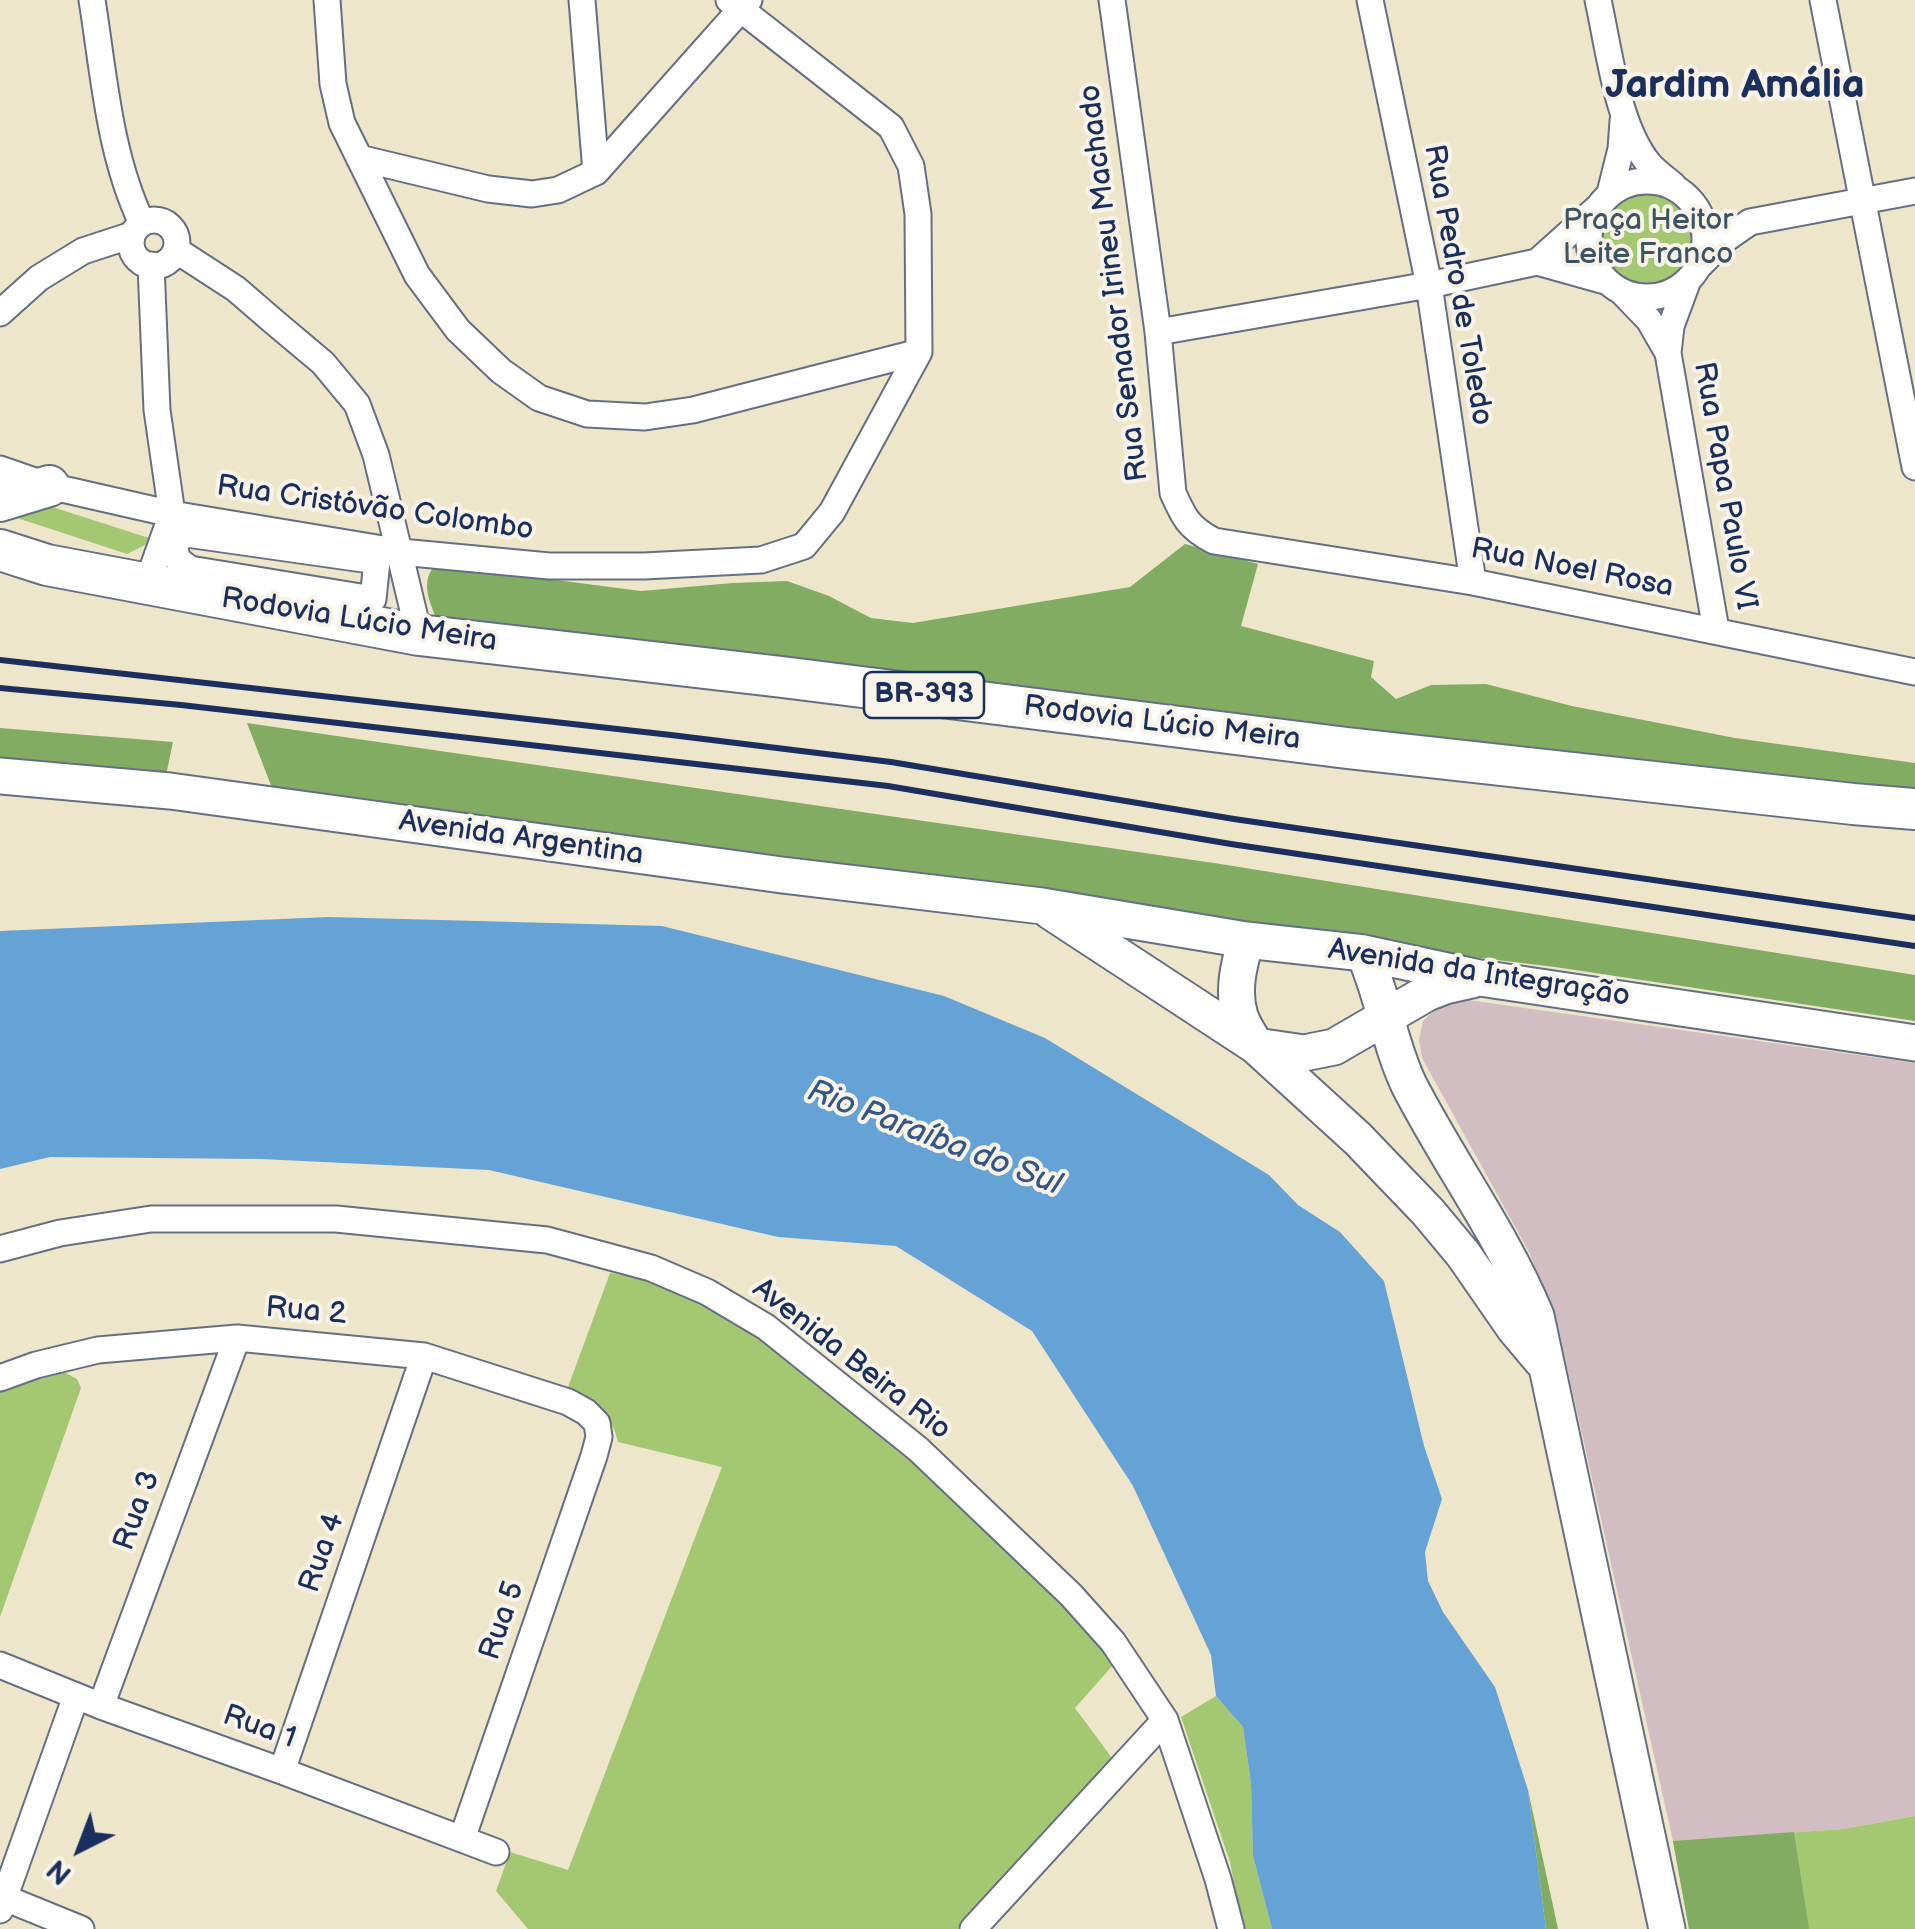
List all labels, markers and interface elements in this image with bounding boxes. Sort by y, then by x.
district label: Jardim Amália [1605,63,1865,111]
street label: Rua Senador Irineu Machado [1073,83,1157,483]
street label: Rua Pedro de Toledo [1415,142,1499,428]
park label: Praça Heitor Leite Franco [1563,203,1733,274]
street label: Rua Papa Paulo VI [1684,359,1764,613]
street label: Rua Cristóvão Colombo [214,469,536,549]
street label: Rua Noel Rosa [1468,532,1676,606]
street label: Rodovia Lúcio Meira [219,581,499,661]
road number: BR-393 [864,672,984,718]
street label: Rodovia Lúcio Meira [1022,689,1302,759]
street label: Avenida Argentina [396,804,646,874]
street label: Avenida da Integração [1326,932,1632,1016]
water label: Rio Paraíba do Sul [802,1073,1066,1205]
street label: Avenida Beira Rio [745,1271,957,1449]
street label: Rua 2 [264,1291,348,1333]
street label: Rua 3 [107,1467,169,1555]
street label: Rua 4 [293,1509,353,1597]
street label: Rua 5 [473,1577,533,1665]
street label: Rua 1 [218,1698,300,1758]
north arrow [30,1799,130,1899]
text: N [41,1852,78,1891]

